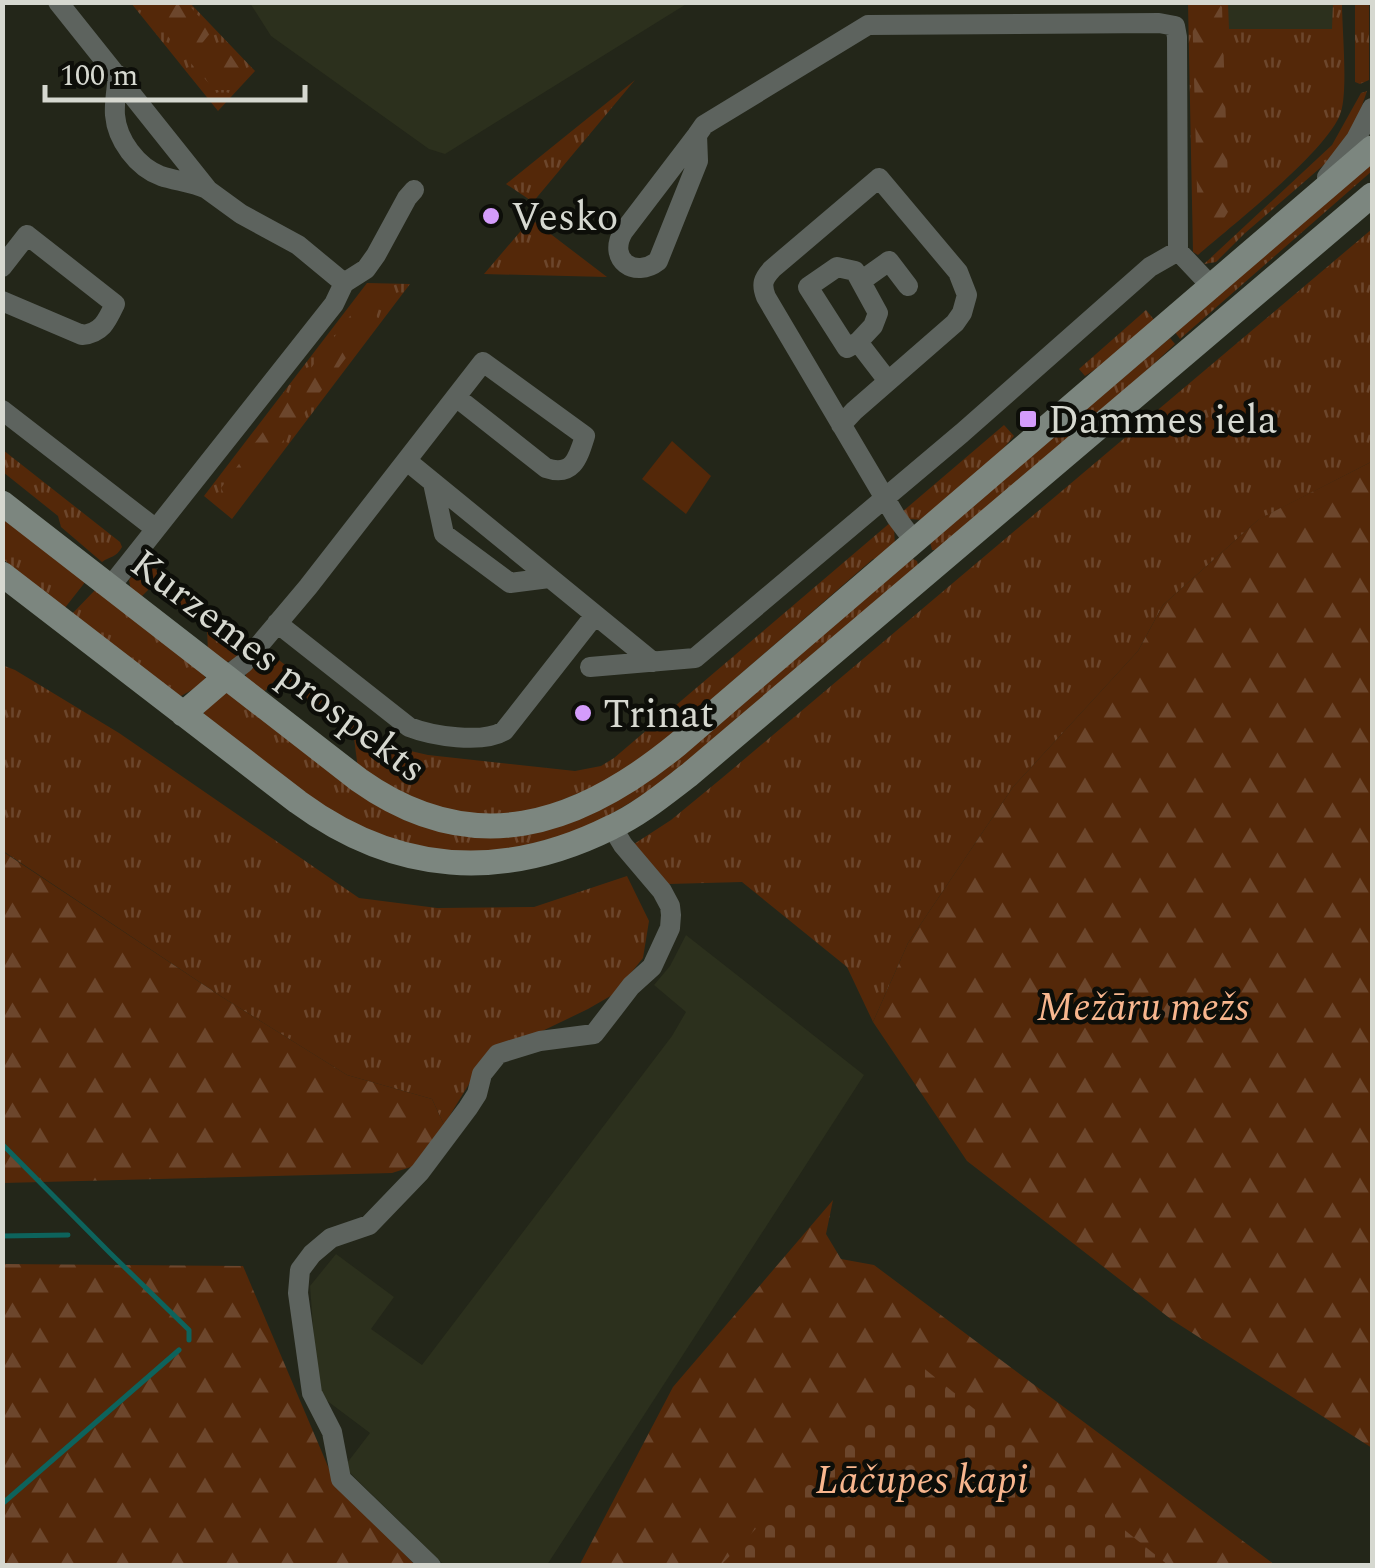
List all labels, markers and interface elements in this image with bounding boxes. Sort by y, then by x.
scale bar [45,40,305,102]
text: 100 m [60,53,138,99]
place label: Vesko [511,188,618,249]
marker: Vesko [480,205,502,227]
place label: Dammes iela [1048,391,1278,452]
marker: Dammes iela [1017,408,1039,430]
street label: Kurzemes prospekts [116,535,439,799]
place label: Trinat [603,685,714,746]
marker: Trinat [572,702,594,724]
park label: Mežāru mežs [1037,978,1249,1039]
park label: Lāčupes kapi [815,1451,1029,1512]

